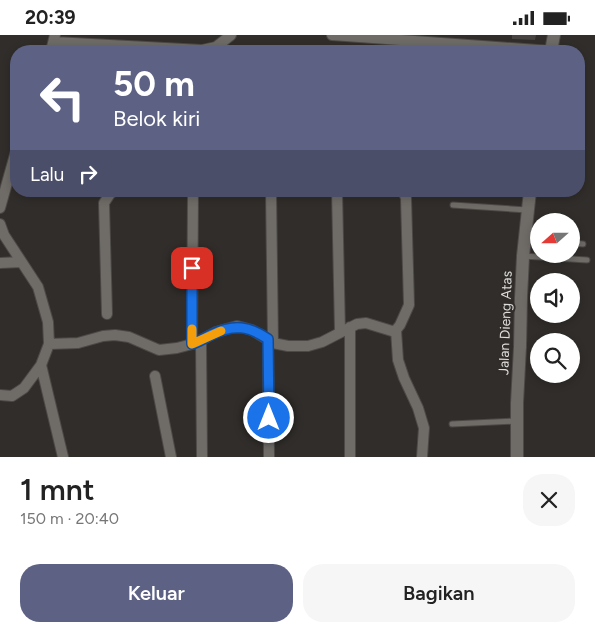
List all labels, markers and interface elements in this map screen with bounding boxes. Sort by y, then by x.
text: 20:39 [25,6,76,29]
text: 50 m [113,63,195,105]
icon: left [30,65,95,130]
text: Belok kiri [113,105,200,132]
icon: right [74,160,102,188]
text: Lalu [30,163,64,186]
north arrow [530,213,580,263]
map controls [530,213,580,383]
pin [171,247,213,289]
icon: arrive [178,254,206,282]
street label: Jalan Dieng Atas [495,271,516,375]
button: sound [530,273,580,323]
button: search [530,333,580,383]
position arrow [242,391,294,443]
text: 1 mnt [20,471,94,508]
button: close [523,474,575,526]
text: 150 m · 20:40 [20,509,119,528]
button: Keluar [20,564,293,622]
button: Bagikan [303,564,575,622]

